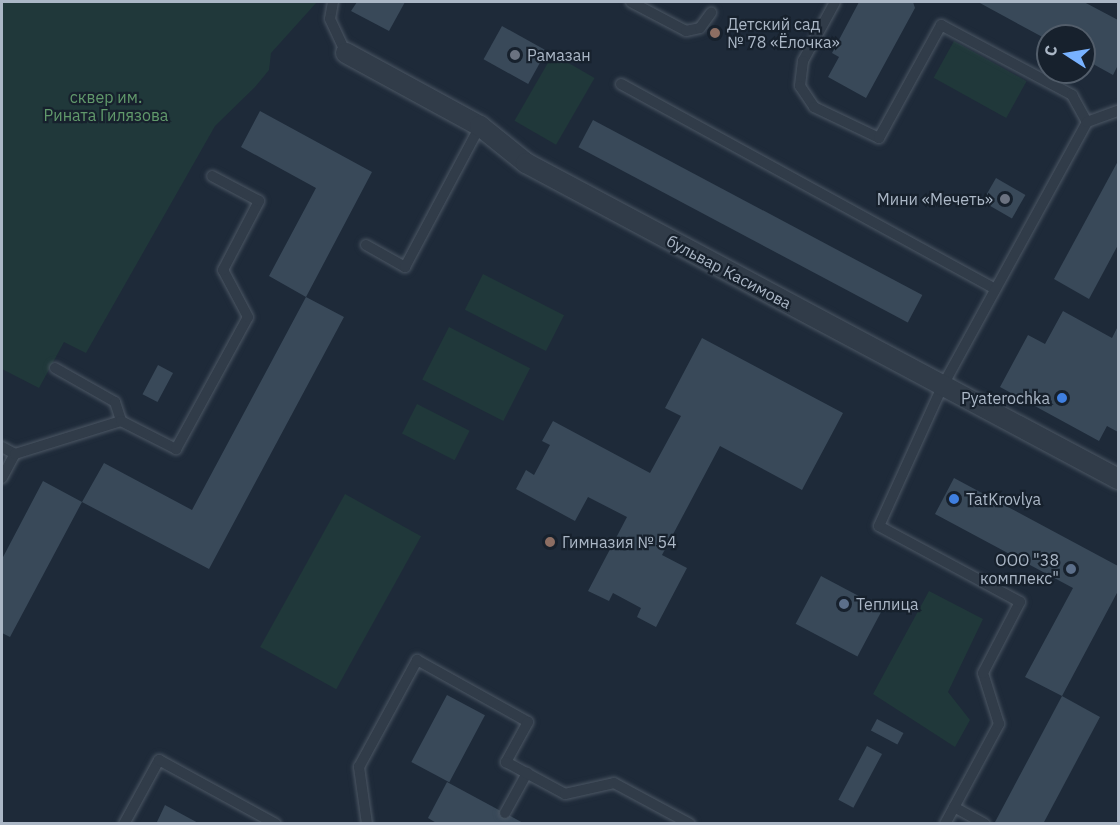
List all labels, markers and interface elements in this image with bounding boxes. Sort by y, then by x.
place label: Детский сад № 78 «Ёлочка» [727,14,840,52]
north arrow [1036,24,1096,84]
marker: Детский сад № 78 «Ёлочка» [708,26,722,40]
text: С [1039,44,1061,58]
place label: Рамазан [527,45,591,65]
marker: Рамазан [508,48,522,62]
park label: сквер им. Рината Гилязова [44,87,168,125]
place label: Мини «Мечеть» [877,189,993,209]
marker: Мини «Мечеть» [998,192,1012,206]
street label: бульвар Касимова [663,231,795,313]
place label: Pyaterochka [961,388,1050,408]
marker: Pyaterochka [1055,391,1069,405]
place label: TatKrovlya [966,489,1041,509]
marker: TatKrovlya [947,492,961,506]
place label: Гимназия № 54 [562,532,677,552]
marker: Гимназия № 54 [543,535,557,549]
place label: ООО "38 комплекс" [980,550,1059,588]
marker: ООО "38 комплекс" [1064,562,1078,576]
place label: Теплица [856,594,919,614]
marker: Теплица [837,597,851,611]

